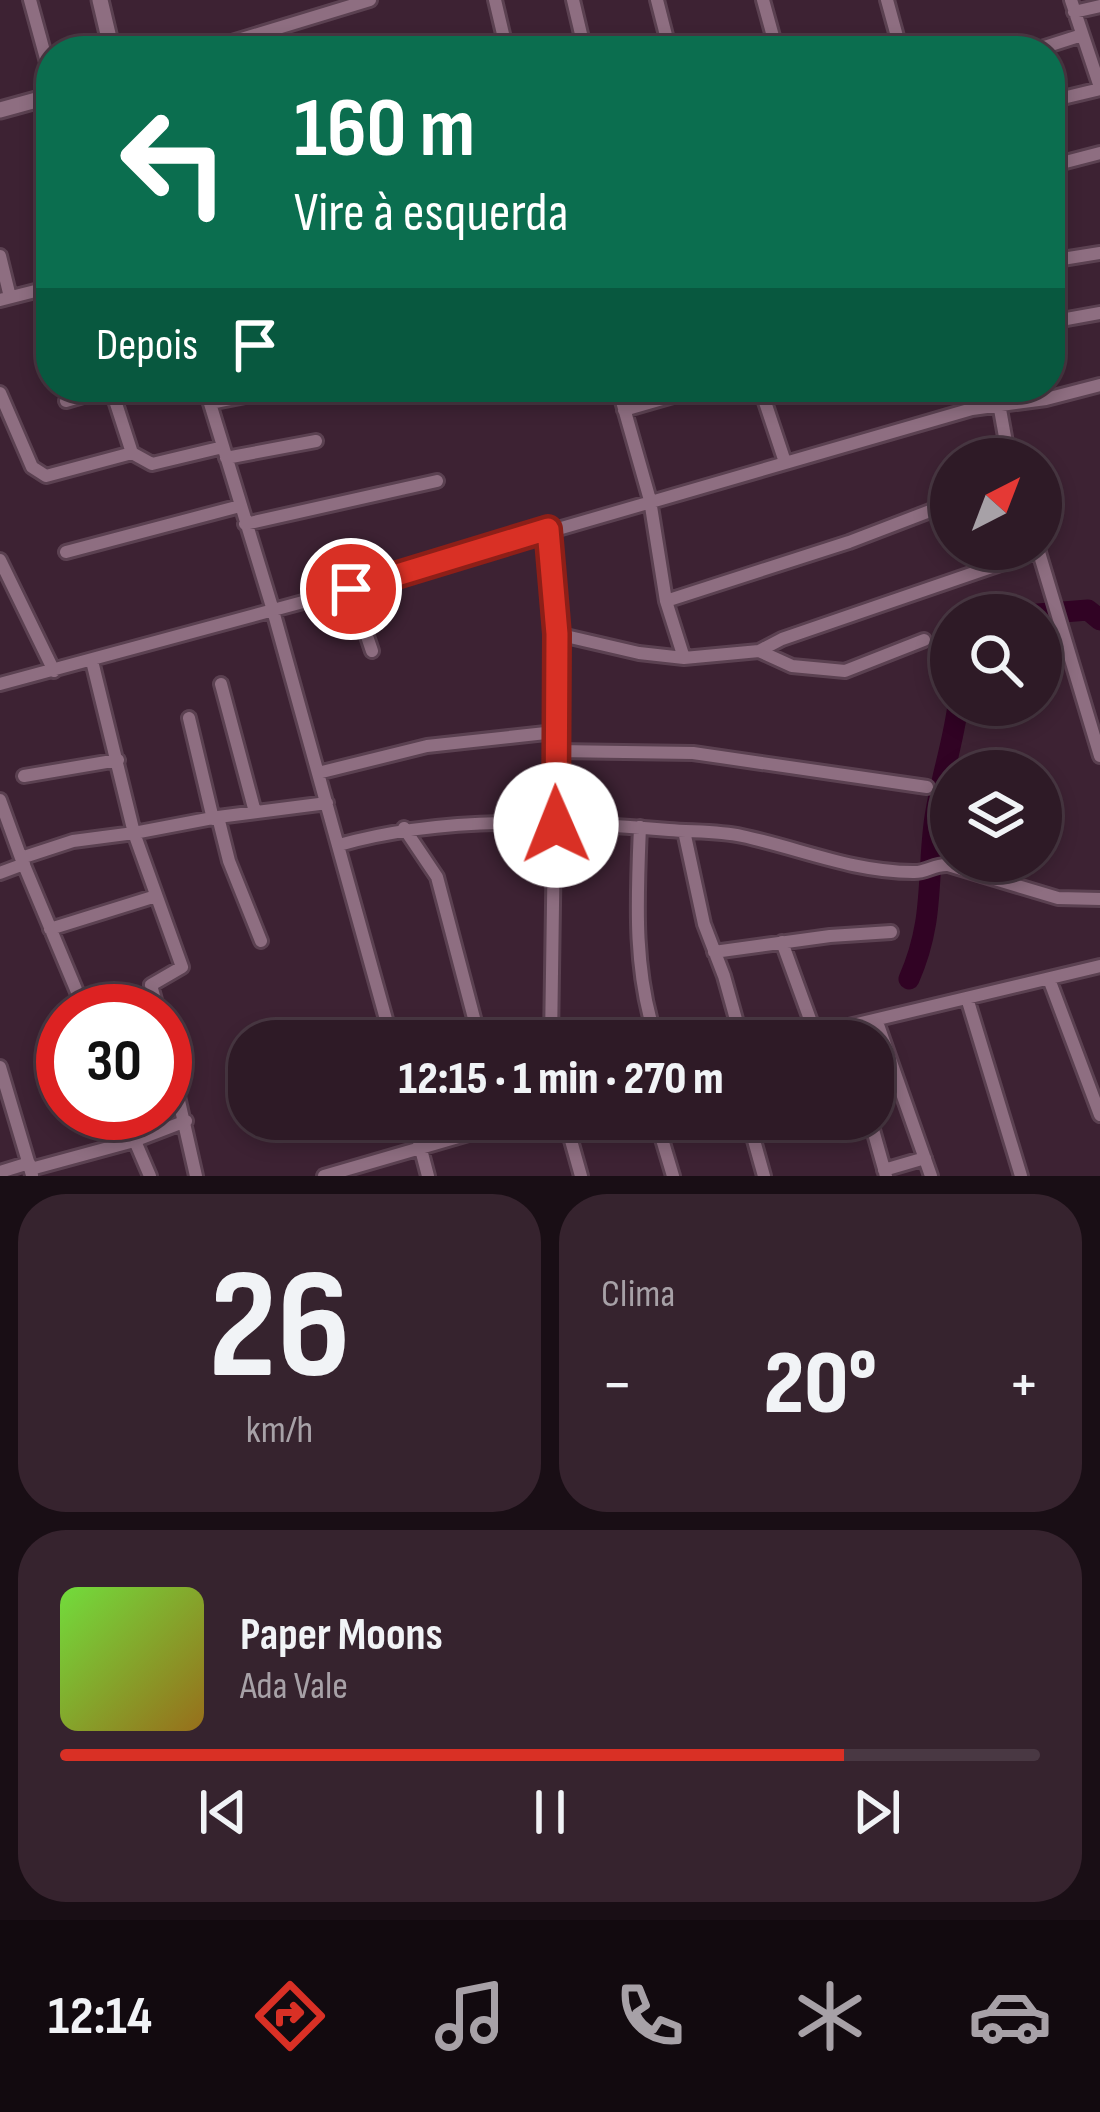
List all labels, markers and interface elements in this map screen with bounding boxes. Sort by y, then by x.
text: 160 m [294,79,475,180]
icon: left [96,84,252,240]
text: Vire à esquerda [294,181,568,246]
icon: arrive [222,312,288,378]
text: Depois [96,318,198,373]
north arrow [930,438,1062,570]
map controls [930,438,1062,882]
pin [300,538,402,640]
icon: arrive [318,556,384,622]
button: search [930,594,1062,726]
button: layers [930,750,1062,882]
position arrow [493,762,619,888]
speed limit sign: 30 [36,984,192,1140]
text: 12:15 · 1 min · 270 m [399,1052,723,1107]
text: 26 [209,1235,350,1422]
text: Clima [601,1271,675,1318]
text: 20° [764,1331,877,1439]
text: − [601,1346,633,1425]
text: + [1008,1346,1040,1425]
text: km/h [246,1407,313,1454]
text: Paper Moons [240,1608,443,1663]
text: Ada Vale [240,1663,348,1710]
icon: previous [190,1779,256,1845]
icon: pause [517,1779,583,1845]
icon: next [844,1779,910,1845]
icon: directions [248,1974,332,2058]
icon: music [428,1974,512,2058]
icon: phone [608,1974,692,2058]
icon: climate [788,1974,872,2058]
icon: car [968,1974,1052,2058]
text: 12:14 [48,1984,152,2049]

